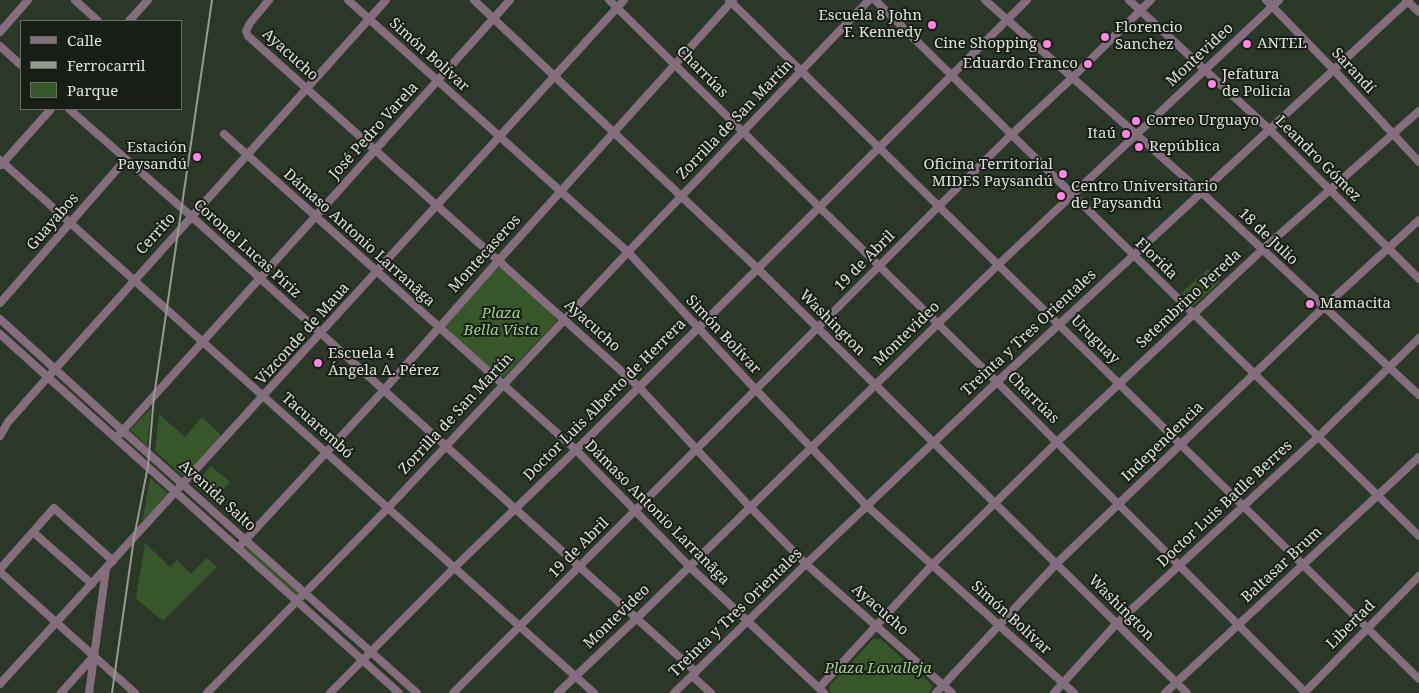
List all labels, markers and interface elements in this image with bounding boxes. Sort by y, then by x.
place label: Escuela 8 John F. Kennedy [818,7,922,42]
street label: Simón Bolívar [385,14,473,96]
marker: Escuela 8 John F. Kennedy [926,19,938,31]
place label: Florencio Sanchez [1115,19,1183,54]
street label: Montevideo [1163,19,1237,91]
legend [20,20,182,110]
street label: Ayacucho [258,25,322,85]
text: Calle [67,30,102,50]
marker: Florencio Sanchez [1099,31,1111,43]
place label: Cine Shopping [934,35,1037,53]
place label: ANTEL [1257,35,1307,53]
marker: Cine Shopping [1041,38,1053,50]
marker: ANTEL [1241,38,1253,50]
street label: Charrúas [672,42,732,102]
street label: Sarandí [1327,45,1379,97]
text: Ferrocarril [67,55,145,75]
place label: Eduardo Franco [963,55,1078,73]
street label: Zorrilla de San Martín [673,57,797,183]
marker: Eduardo Franco [1082,58,1094,70]
place label: Jefatura de Policía [1222,66,1291,101]
marker: Jefatura de Policía [1206,78,1218,90]
street label: José Pedro Varela [326,79,422,183]
text: Parque [67,80,118,100]
place label: Correo Urguayo [1146,112,1259,130]
street label: Leandro Gómez [1271,112,1365,206]
marker: Correo Urguayo [1130,115,1142,127]
place label: Itaú [1087,125,1116,143]
marker: Itaú [1120,128,1132,140]
place label: República [1149,138,1220,156]
place label: Estación Paysandú [118,139,187,174]
marker: República [1133,141,1145,153]
marker: Estación Paysandú [191,151,203,163]
place label: Oficina Territorial MIDES Paysandú [923,156,1053,191]
street label: Dámaso Antonio Larranãga [280,165,438,311]
marker: Oficina Territorial MIDES Paysandú [1057,168,1069,180]
place label: Centro Universitario de Paysandú [1071,178,1218,213]
street label: Guayabos [23,190,83,254]
marker: Centro Universitario de Paysandú [1055,190,1067,202]
street label: Coronel Lucas Píriz [189,196,305,302]
street label: 18 de Julio [1235,205,1301,269]
street label: Cerrito [133,209,179,259]
street label: Montecaseros [445,211,525,297]
street label: 19 de Abril [831,227,899,295]
street label: Florida [1131,235,1181,283]
street label: Setembrino Pereda [1133,246,1245,352]
street label: Treinta y Tres Orientales [958,266,1100,400]
street label: Vizconde de Maua [252,279,354,389]
street label: Washington [795,286,869,360]
street label: Simón Bolívar [682,292,764,378]
place label: Mamacita [1320,295,1391,313]
street label: Ayacucho [560,296,624,356]
street label: Montevideo [870,298,944,370]
marker: Mamacita [1304,298,1316,310]
park label: Plaza Bella Vista [464,305,538,340]
street label: Uruguay [1067,312,1123,368]
street label: Doctor Luis Alberto de Herrera [520,315,690,485]
place label: Escuela 4 Ángela A. Pérez [328,345,439,380]
street label: Zorrilla de San Martín [395,350,517,478]
marker: Escuela 4 Ángela A. Pérez [312,357,324,369]
street label: Charrúas [1003,368,1063,428]
street label: Tacuarembó [278,389,356,463]
street label: Independencia [1118,398,1208,486]
street label: Dámaso Antonio Larranãga [581,437,733,589]
street label: Doctor Luis Batlle Berres [1154,437,1296,571]
street label: Avenida Salto [175,457,259,535]
street label: 19 de Abril [545,514,613,582]
street label: Baltasar Brum [1238,523,1326,607]
street label: Treinta y Tres Orientales [666,545,806,681]
street label: Washington [1084,571,1158,645]
street label: Simón Bolívar [967,577,1055,659]
street label: Montevideo [580,581,654,653]
street label: Ayacucho [848,581,912,639]
street label: Libertad [1323,597,1379,653]
park label: Plaza Lavalleja [824,660,932,678]

